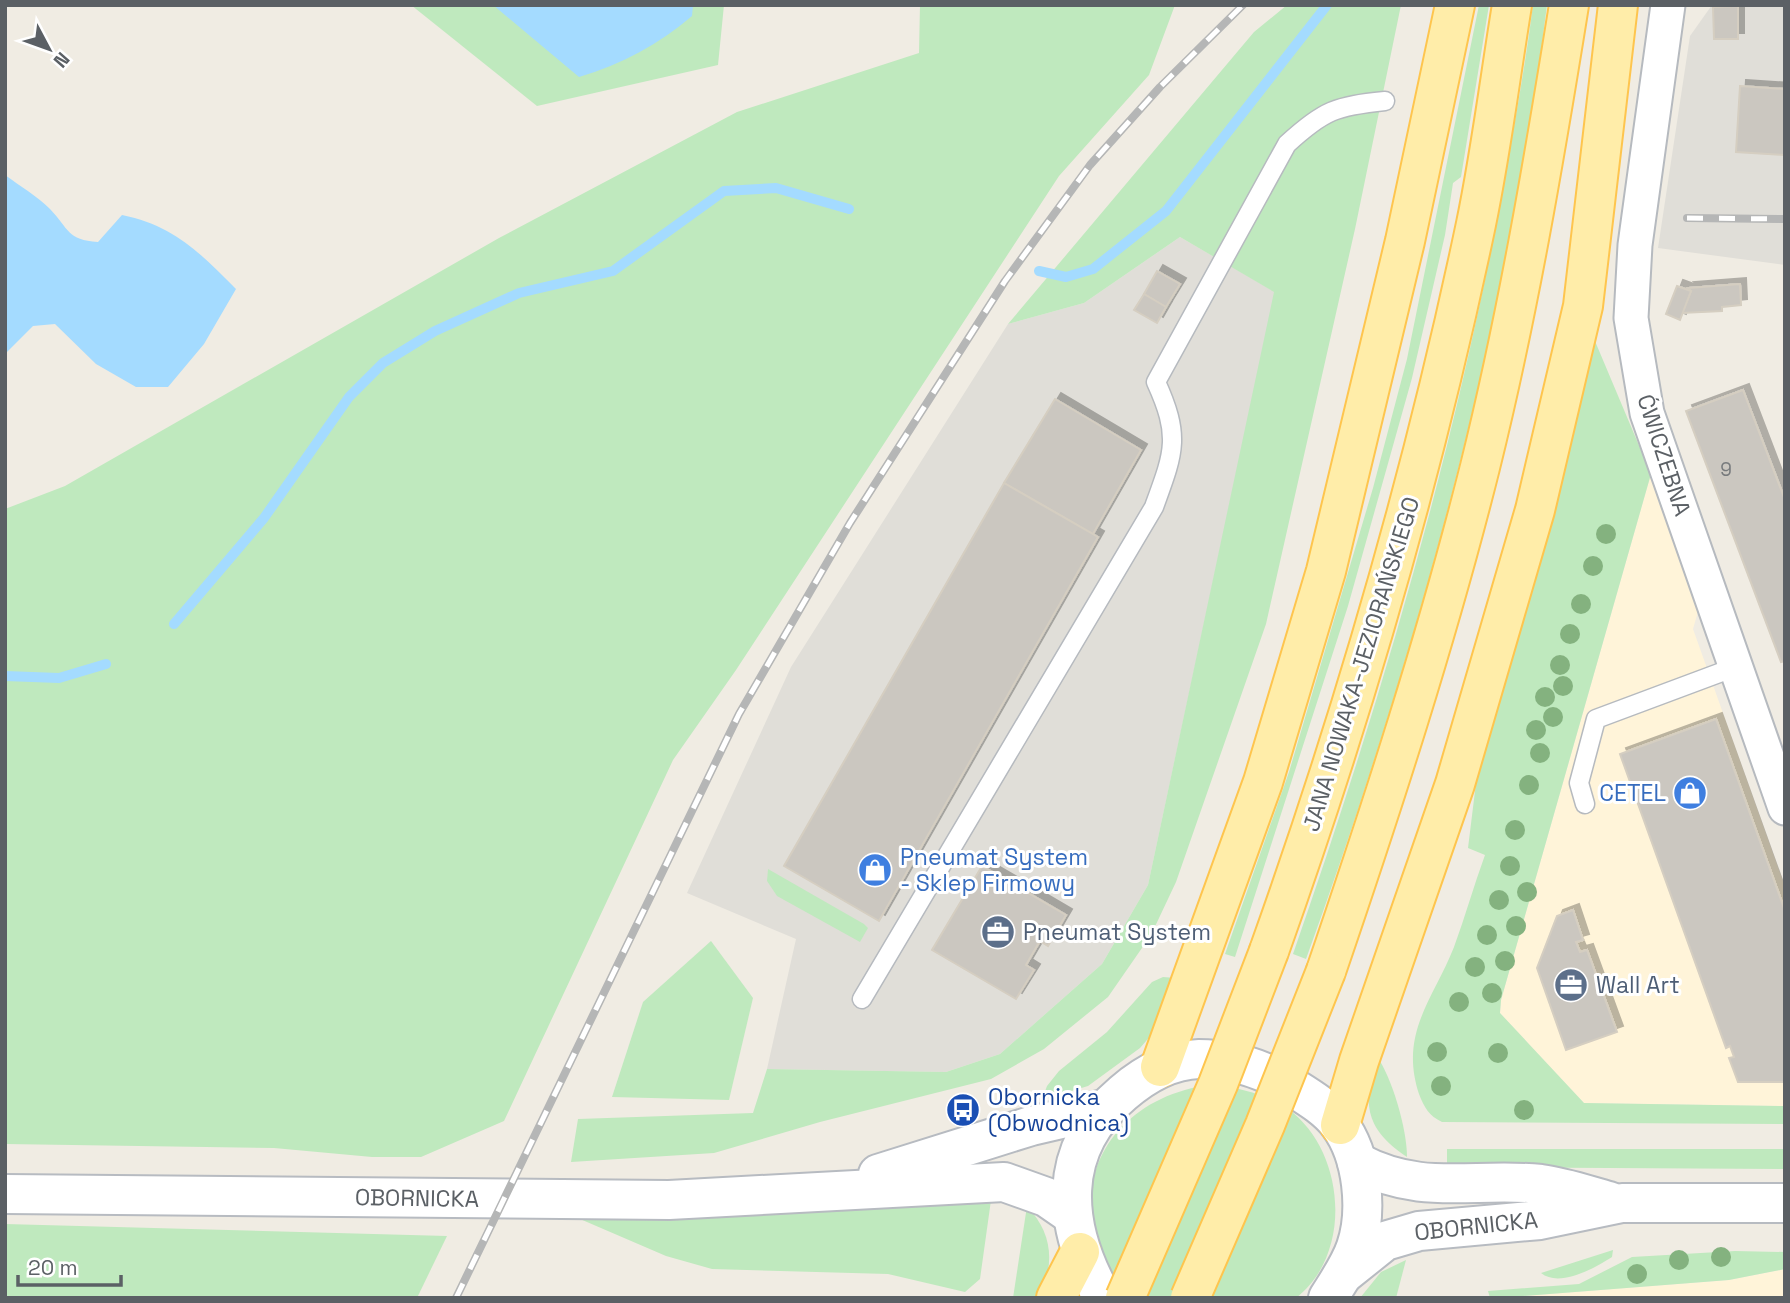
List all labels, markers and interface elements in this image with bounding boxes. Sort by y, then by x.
north arrow [14,14,84,84]
text: N [48,47,75,73]
street label: ĆWICZEBNA [1630,390,1698,520]
house number: 9 [1720,457,1732,482]
street label: JANA NOWAKA-JEZIORAŃSKIEGO [1296,493,1426,835]
shop icon: CETEL [1671,774,1709,812]
place label: CETEL [1599,778,1666,808]
place label: Pneumat System - Sklep Firmowy [900,842,1088,898]
shop icon: Pneumat System - Sklep Firmowy [856,851,894,889]
office icon: Pneumat System [979,913,1017,951]
place label: Pneumat System [1023,917,1211,947]
office icon: Wall Art [1552,966,1590,1004]
place label: Wall Art [1596,970,1680,1000]
place label: Obornicka (Obwodnica) [988,1082,1129,1138]
bus stop icon: Obornicka (Obwodnica) [944,1091,982,1129]
street label: OBORNICKA [355,1182,479,1214]
street label: OBORNICKA [1413,1205,1539,1247]
scale bar [18,1244,121,1288]
text: 20 m [28,1254,78,1281]

